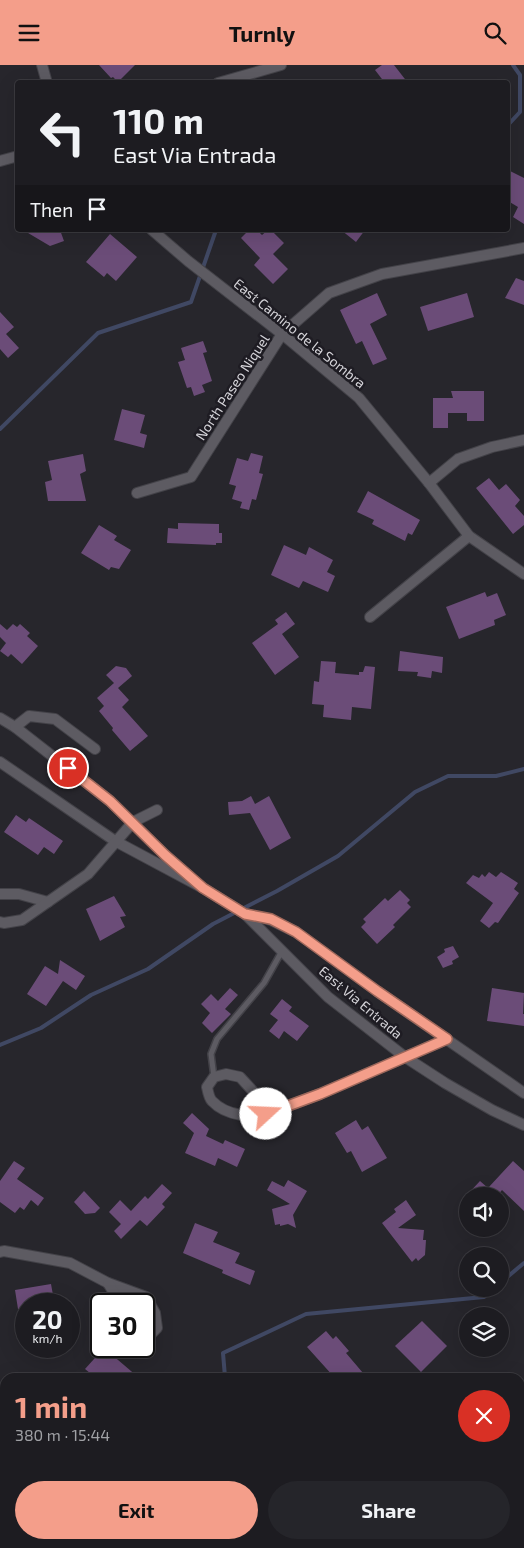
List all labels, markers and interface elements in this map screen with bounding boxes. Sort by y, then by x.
icon: menu [15,19,43,47]
icon: search [481,19,509,47]
text: Turnly [229,20,295,46]
text: 110 m [113,99,204,141]
icon: left [30,100,95,165]
text: East Via Entrada [113,141,276,167]
icon: arrive [83,195,111,223]
text: Then [30,198,73,221]
street label: East Camino de la Sombra [231,275,369,391]
street label: North Paseo Niquel [191,330,273,443]
pin [47,747,89,789]
icon: arrive [54,754,82,782]
street label: East Via Entrada [316,962,406,1042]
position arrow [239,1087,291,1139]
map controls [459,1187,509,1357]
button: sound [459,1187,509,1237]
button: search [459,1247,509,1297]
speed limit sign: 30 [90,1293,155,1358]
text: 20 [32,1304,63,1334]
button: layers [459,1307,509,1357]
text: km/h [33,1331,62,1345]
text: 1 min [15,1388,87,1424]
button: close [458,1390,510,1442]
text: 380 m · 15:44 [15,1425,110,1444]
button: Exit [15,1481,258,1539]
button: Share [268,1481,510,1539]

